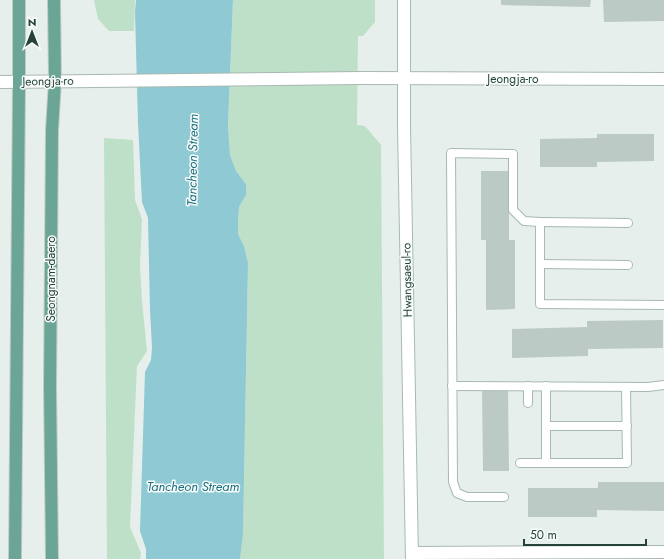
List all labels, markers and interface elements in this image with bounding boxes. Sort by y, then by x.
north arrow [12,12,52,52]
text: N [28,14,36,30]
street label: Jeongja-ro [485,70,539,88]
street label: Jeongja-ro [20,72,74,90]
water label: Tancheon Stream [182,113,203,206]
street label: Seongnam-daero [42,236,60,322]
street label: Hwangsaeul-ro [397,242,417,317]
water label: Tancheon Stream [147,477,239,496]
scale bar [524,521,646,547]
text: 50 m [530,526,557,544]

